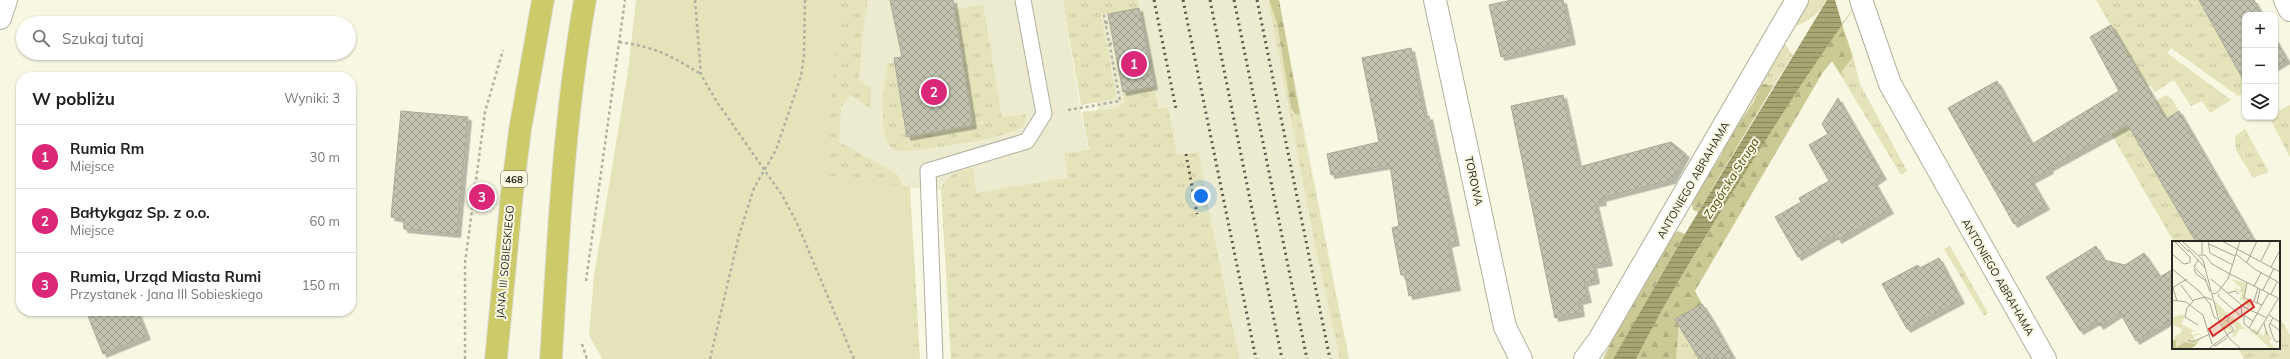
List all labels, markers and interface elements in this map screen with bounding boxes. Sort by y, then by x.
map controls [2242,12,2278,120]
button: + [2242,12,2278,48]
search box [16,16,356,60]
icon: search [30,27,52,49]
text: Szukaj tutaj [62,29,144,48]
button: − [2242,48,2278,84]
pin: 1 [1121,49,1147,79]
pin: 2 [921,77,947,107]
button: layers [2242,84,2278,120]
text: W pobliżu [32,88,115,109]
text: Wyniki: 3 [284,90,340,106]
street label: ANTONIEGO ABRAHAMA [1654,119,1732,241]
water label: Zagórska Struga [1700,135,1762,221]
text: Rumia Rm [70,139,144,158]
text: 1 [41,149,49,165]
text: 30 m [310,149,340,165]
street label: TOROWA [1462,155,1486,207]
text: Miejsce [70,158,114,174]
road number: 468 [501,171,527,187]
pin: 3 [469,182,495,212]
your location [1191,186,1211,206]
text: Bałtykgaz Sp. z o.o. [70,203,210,222]
street label: JANA III SOBIESKIEGO [493,205,517,319]
text: 2 [41,213,49,229]
text: 60 m [310,213,340,229]
street label: ANTONIEGO ABRAHAMA [1959,216,2037,338]
text: Miejsce [70,222,114,238]
inset map [2172,241,2280,349]
text: Rumia, Urząd Miasta Rumi [70,267,261,286]
text: 3 [41,277,49,293]
text: 150 m [302,277,340,293]
text: Przystanek · Jana III Sobieskiego [70,286,263,302]

